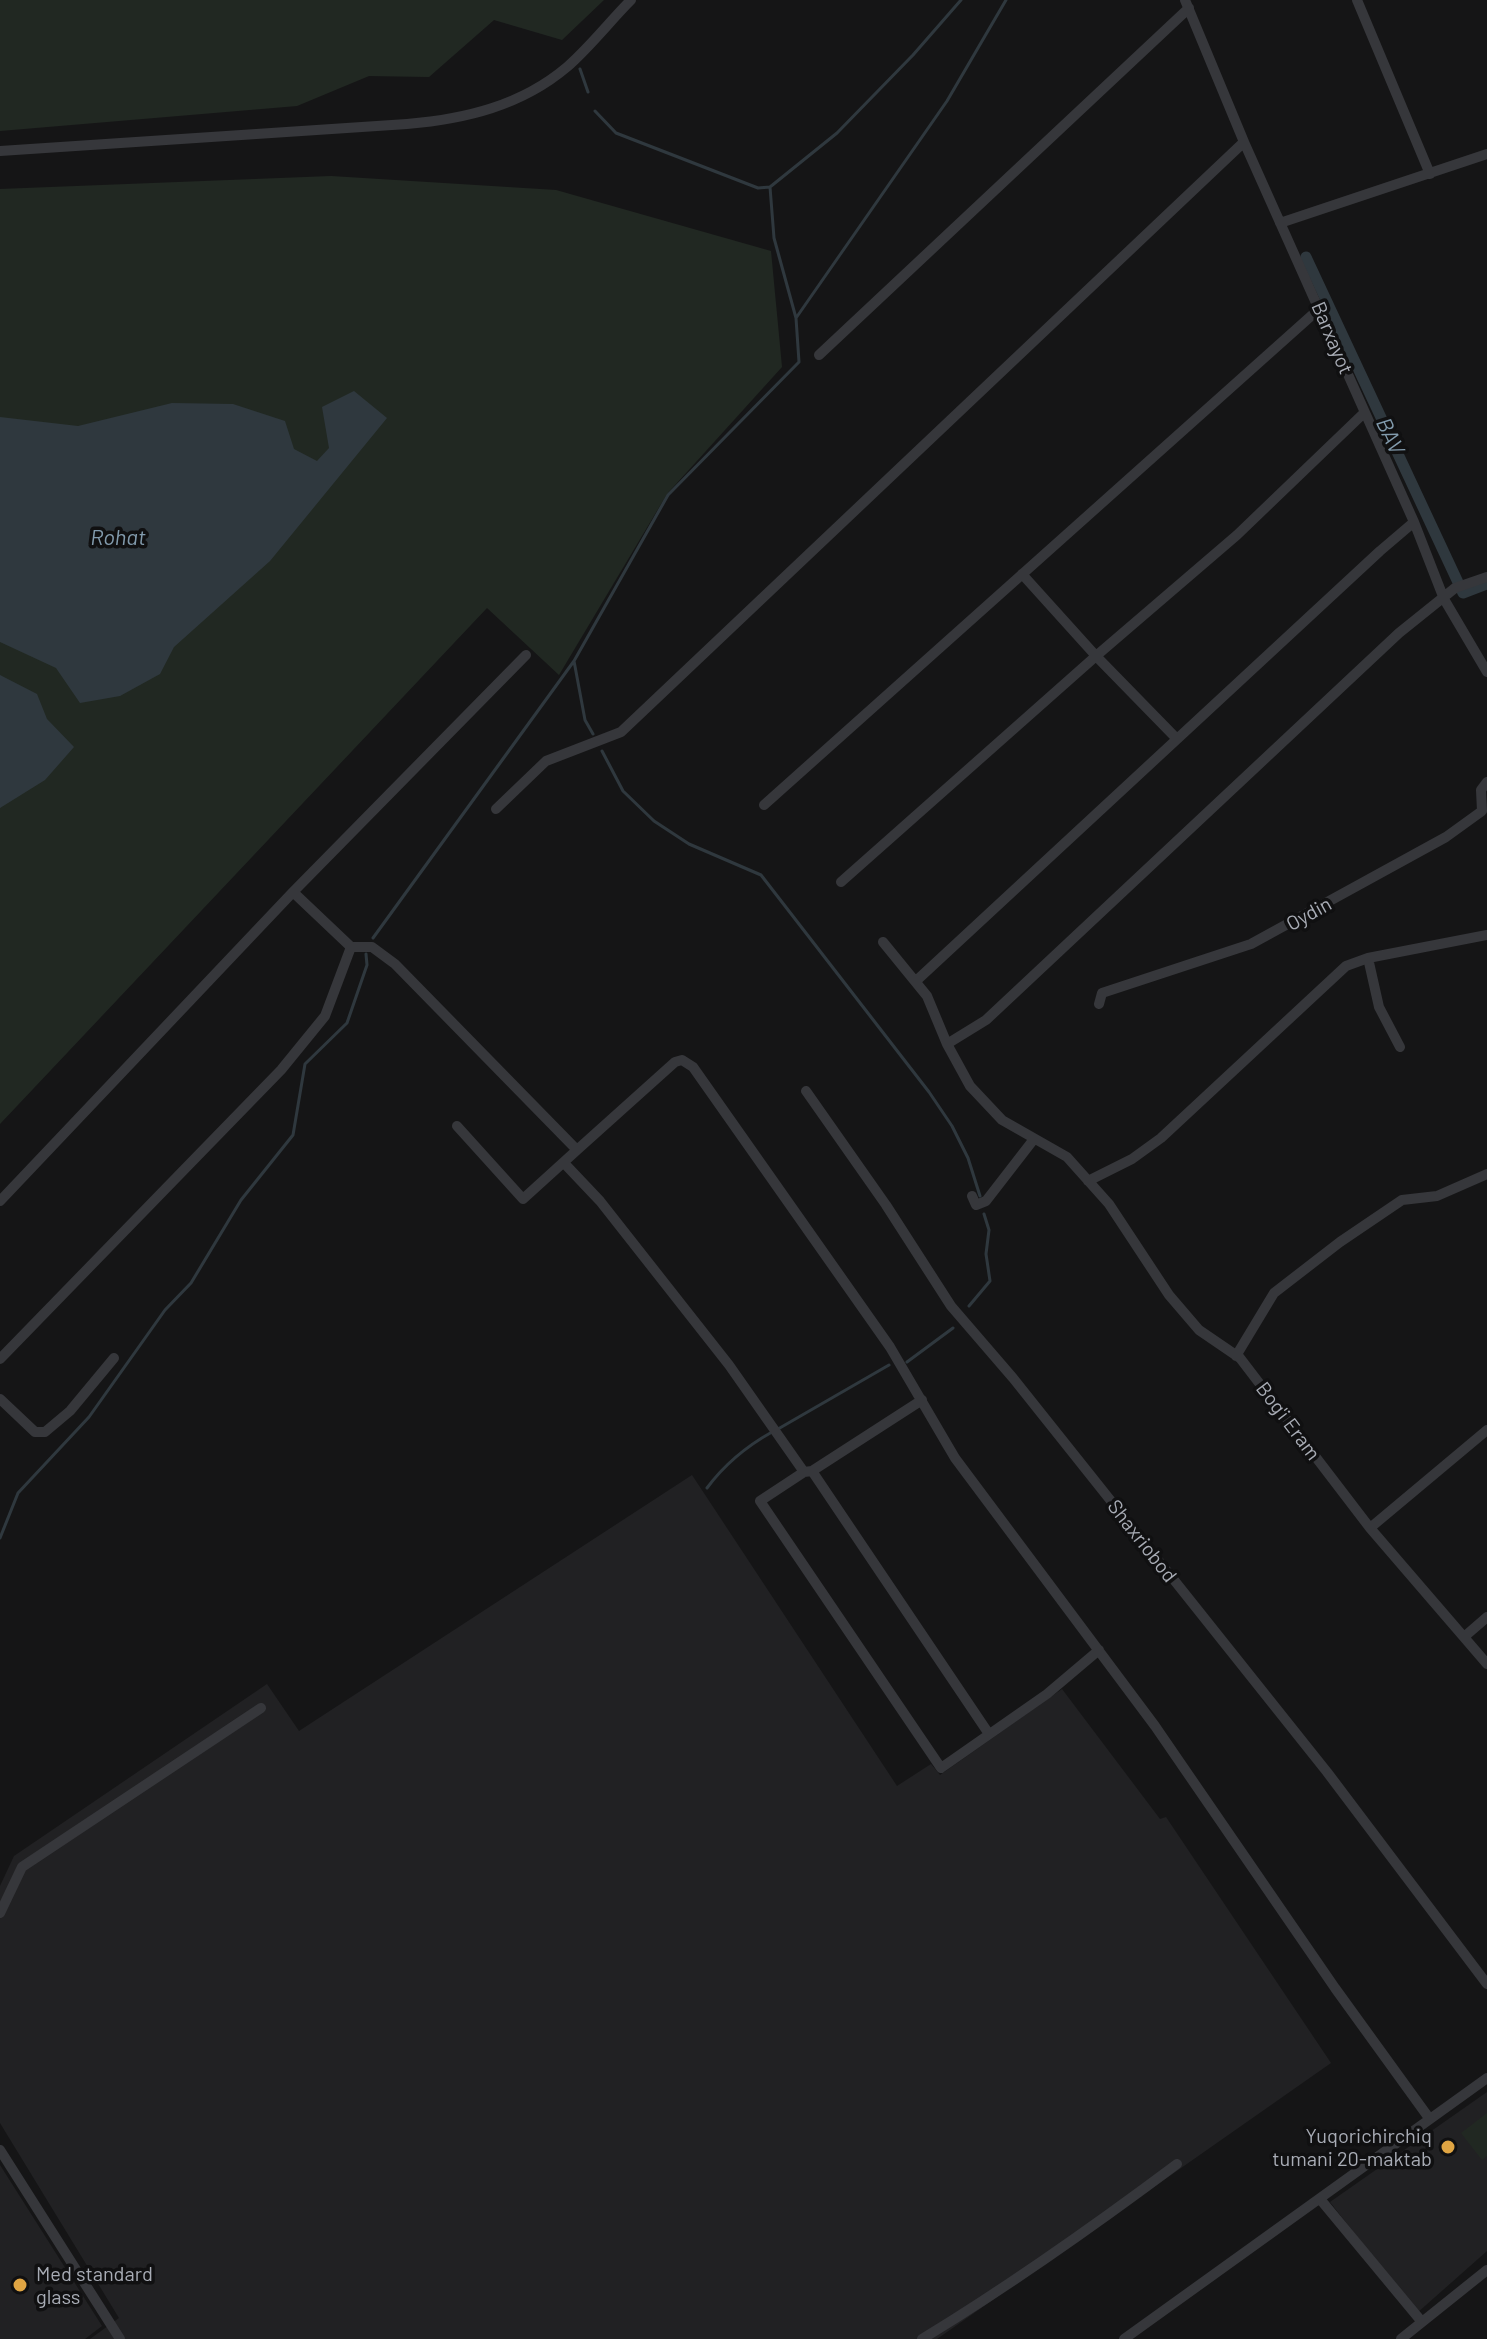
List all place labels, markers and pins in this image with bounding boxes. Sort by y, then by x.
place label: Yuqorichirchiq tumani 20-maktab [1272,2124,1432,2171]
marker: Yuqorichirchiq tumani 20-maktab [1439,2138,1457,2156]
place label: Med standard glass [36,2262,153,2309]
marker: Med standard glass [11,2276,29,2294]

